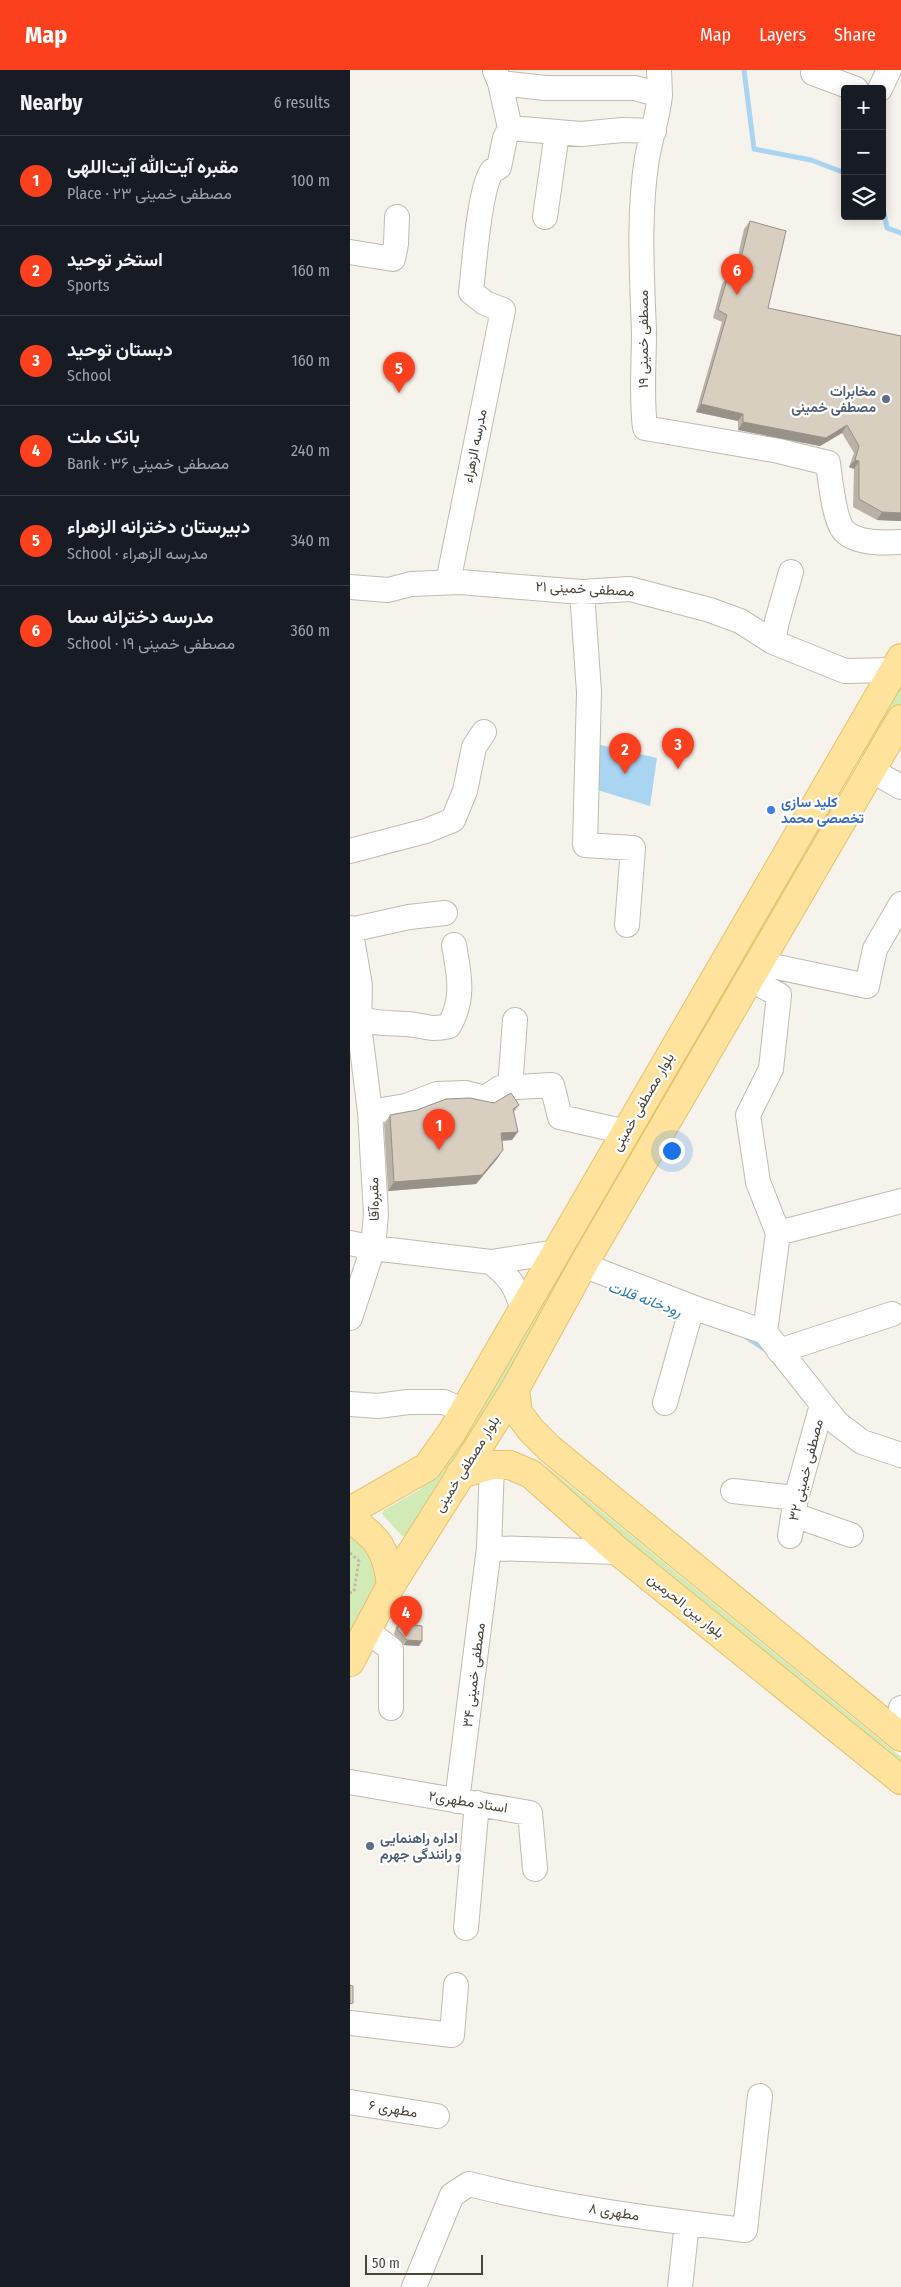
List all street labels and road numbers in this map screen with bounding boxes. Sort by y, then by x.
street label: مصطفی خمینی ۱۹ [635,290,652,388]
street label: مدرسه الزهراء [460,408,490,484]
street label: مصطفی خمینی ۲۱ [535,578,635,600]
street label: بلوار مصطفی خمینی [608,1050,678,1154]
street label: مقبره‌آقا [365,1177,383,1221]
street label: بلوار مصطفی خمینی [430,1413,504,1515]
street label: مصطفی خمینی ۳۲ [785,1417,827,1523]
street label: بلوار بین الحرمین [644,1570,728,1642]
street label: مصطفی خمینی ۳۴ [459,1622,489,1728]
street label: استاد مطهری۲ [427,1787,509,1817]
street label: مطهری ۶ [367,2097,419,2121]
street label: مطهری ۸ [588,2200,640,2224]

